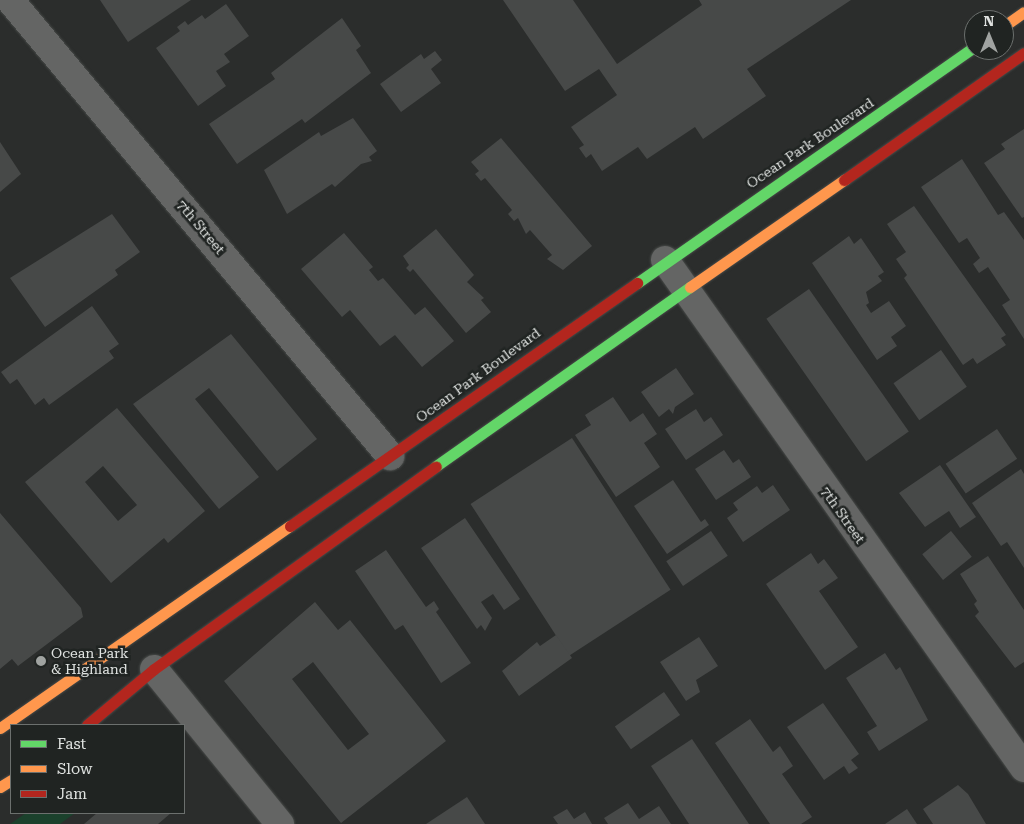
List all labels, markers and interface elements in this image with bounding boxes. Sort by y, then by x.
north arrow [964,10,1014,60]
text: N [984,13,994,29]
street label: Ocean Park Boulevard [743,94,877,192]
street label: 7th Street [173,196,229,258]
street label: Ocean Park Boulevard [412,324,544,426]
street label: 7th Street [817,483,869,547]
place label: Ocean Park & Highland [51,645,129,678]
marker: Ocean Park & Highland [35,655,47,667]
legend [10,724,185,814]
text: Fast [57,735,86,753]
text: Slow [57,760,92,778]
text: Jam [57,785,87,803]

